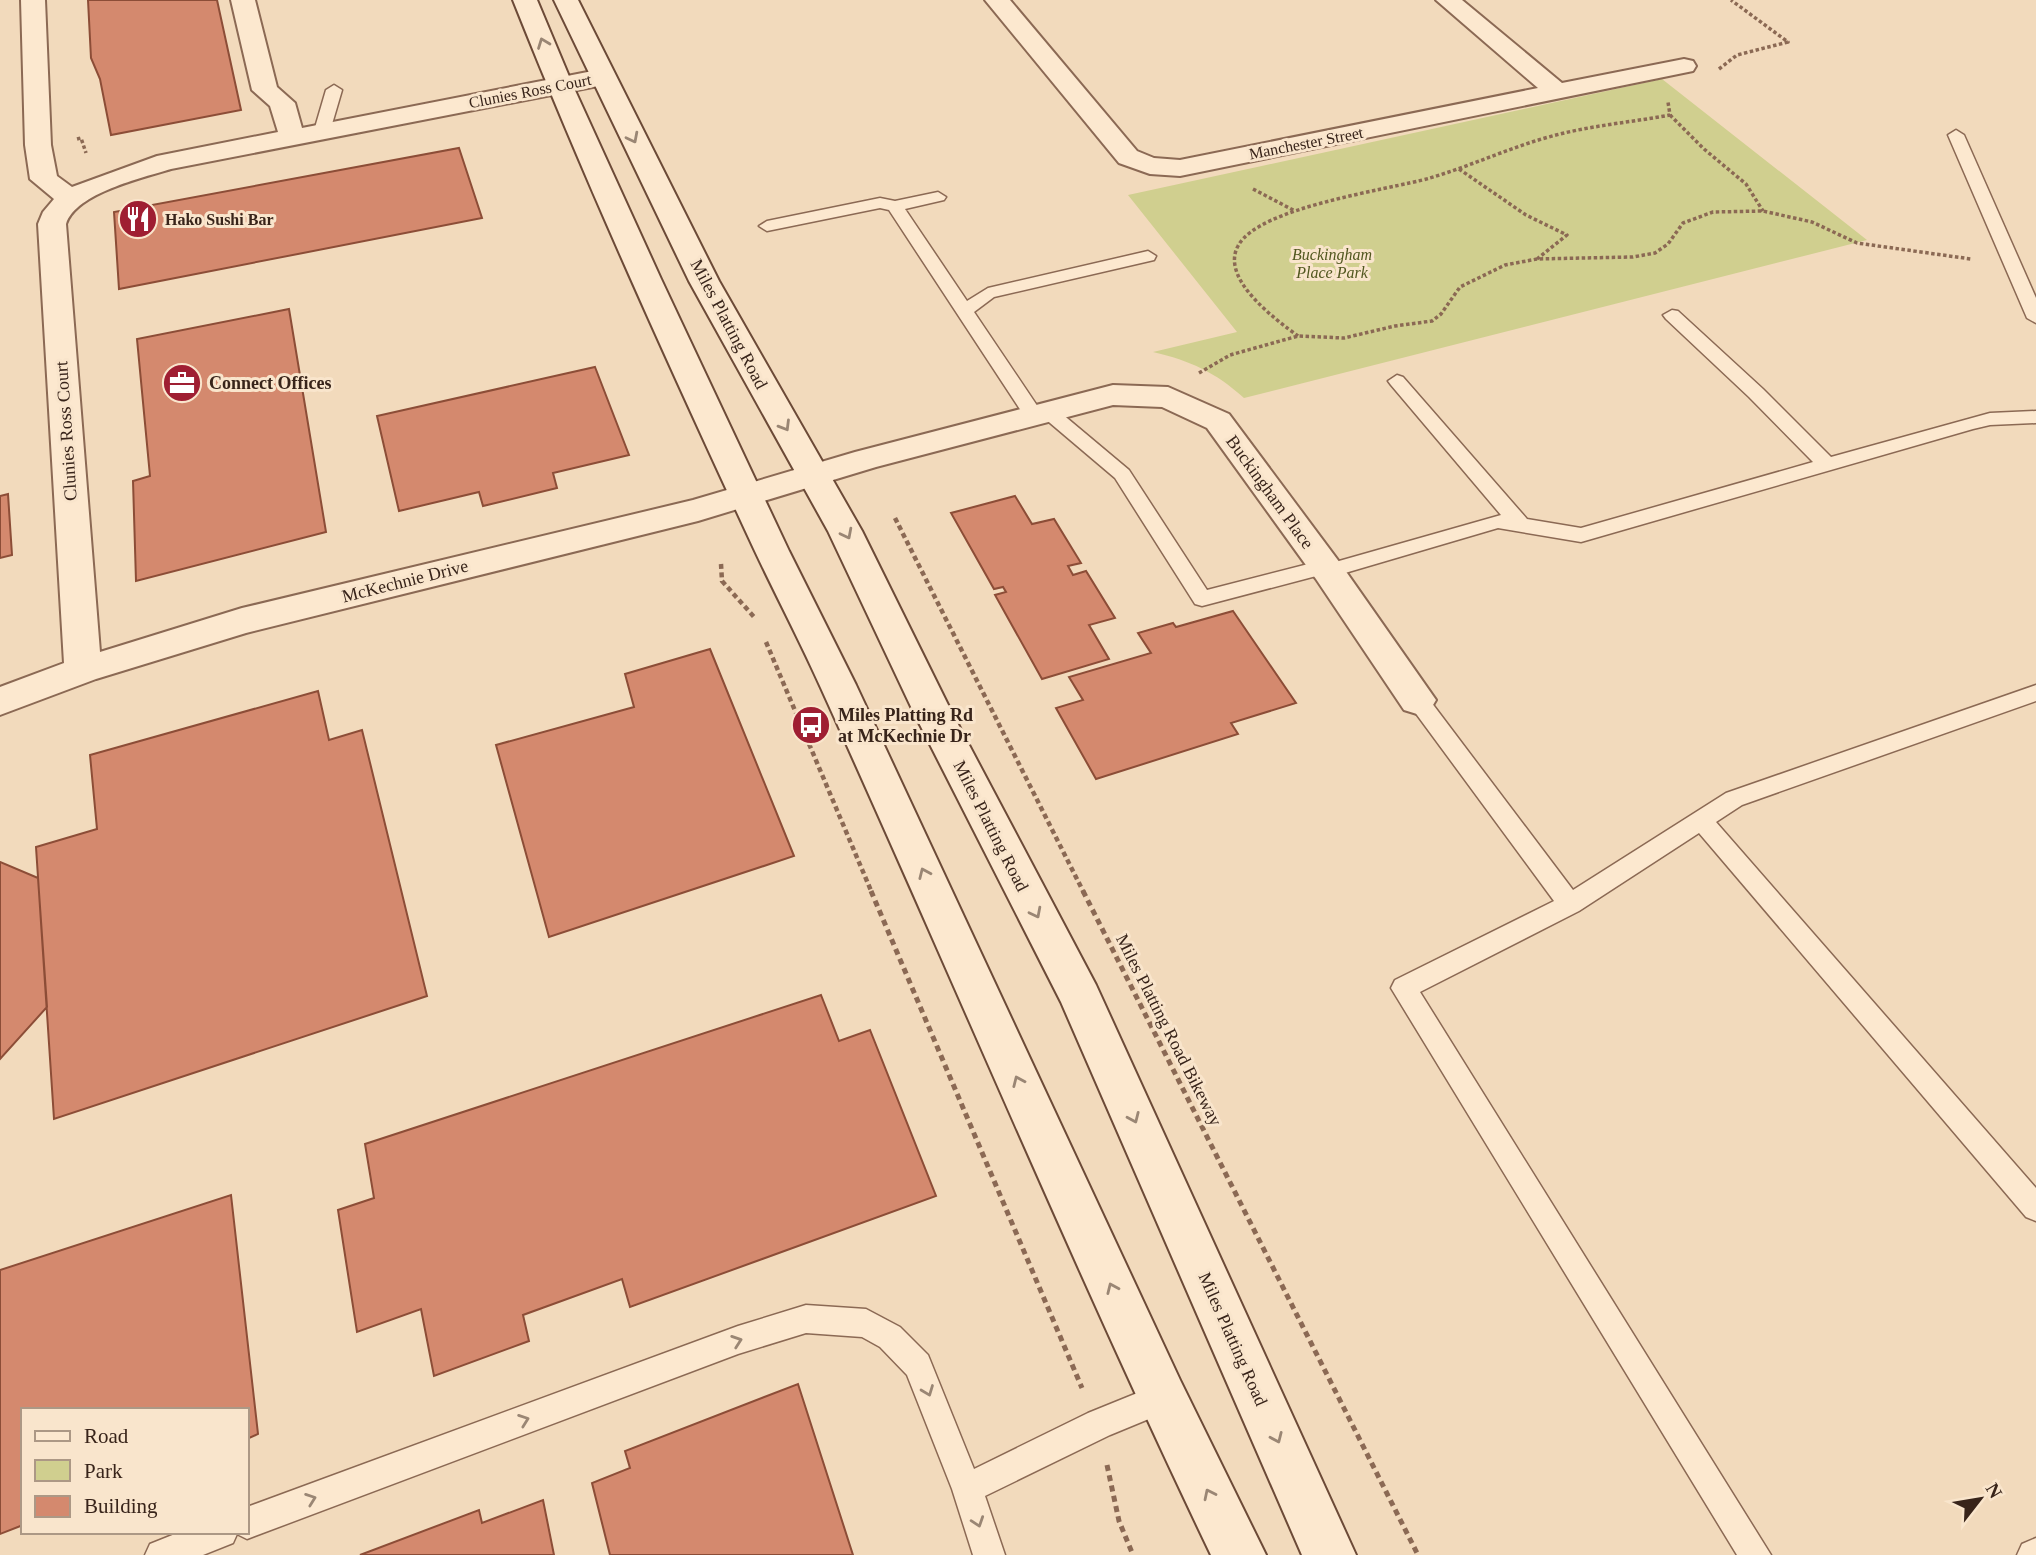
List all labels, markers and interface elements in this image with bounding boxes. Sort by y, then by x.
one-way arrow [538,37,552,49]
street label: Clunies Ross Court [467,71,593,111]
street label: Manchester Street [1247,123,1365,162]
one-way arrow [625,131,639,143]
restaurant icon: Hako Sushi Bar [117,198,159,240]
place label: Hako Sushi Bar [165,211,273,228]
park label: Buckingham Place Park [1292,246,1372,281]
street label: Miles Platting Road [686,256,772,392]
street label: Clunies Ross Court [51,360,81,502]
office icon: Connect Offices [161,362,203,404]
place label: Connect Offices [209,373,331,393]
one-way arrow [776,419,789,432]
street label: Buckingham Place [1222,431,1318,553]
one-way arrow [838,527,852,539]
street label: McKechnie Drive [340,556,470,606]
bus stop icon: Miles Platting Rd at McKechnie Dr [790,704,832,746]
place label: Miles Platting Rd at McKechnie Dr [838,705,973,746]
street label: Miles Platting Road [949,757,1033,895]
one-way arrow [918,868,932,881]
one-way arrow [1028,906,1042,918]
street label: Miles Platting Road Bikeway [1112,931,1226,1129]
one-way arrow [1012,1075,1026,1088]
one-way arrow [1126,1111,1140,1123]
street label: Miles Platting Road [1195,1269,1271,1409]
one-way arrow [1106,1283,1120,1295]
one-way arrow [731,1335,743,1349]
one-way arrow [920,1384,934,1396]
legend [21,1408,248,1534]
one-way arrow [517,1414,529,1428]
text: Road [84,1424,129,1448]
one-way arrow [1269,1430,1283,1443]
text: Park [84,1459,123,1483]
north arrow [1945,1464,2015,1534]
text: N [1982,1479,2007,1502]
one-way arrow [1203,1489,1217,1501]
text: Building [84,1494,158,1518]
one-way arrow [304,1494,316,1508]
one-way arrow [970,1515,984,1528]

